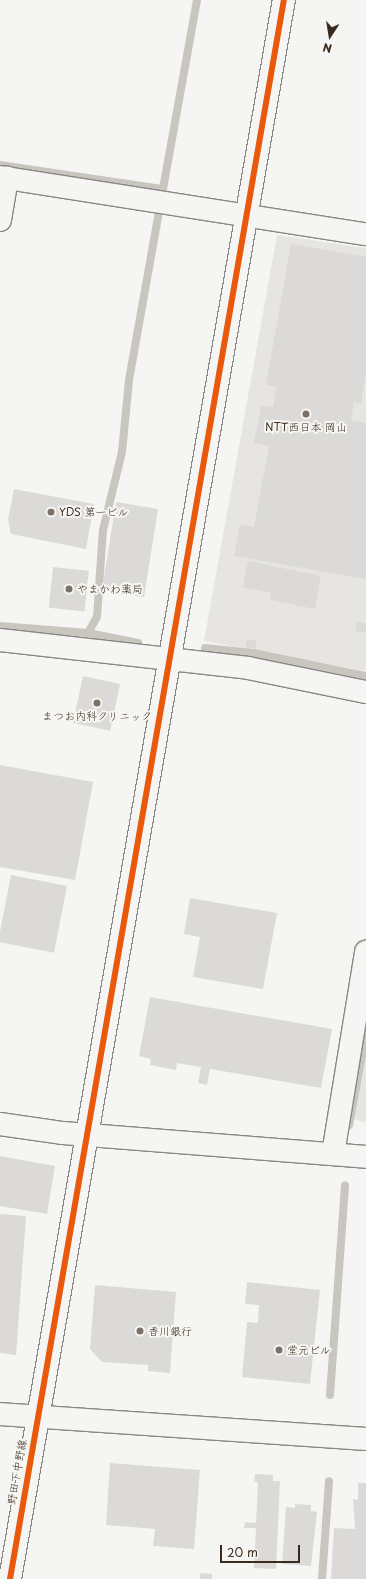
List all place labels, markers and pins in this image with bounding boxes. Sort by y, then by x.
marker: NTT西日本 岡山 [301,409,311,419]
place label: NTT西日本 岡山 [265,420,347,434]
place label: YDS 第一ビル [59,505,129,519]
marker: YDS 第一ビル [46,507,56,517]
place label: やまかわ薬局 [77,582,143,596]
marker: やまかわ薬局 [64,584,74,594]
marker: まつお内科クリニック [92,698,102,708]
place label: まつお内科クリニック [42,709,152,723]
place label: 香川銀行 [148,1324,192,1338]
marker: 香川銀行 [135,1326,145,1336]
place label: 堂元ビル [287,1343,331,1357]
marker: 堂元ビル [274,1345,284,1355]

